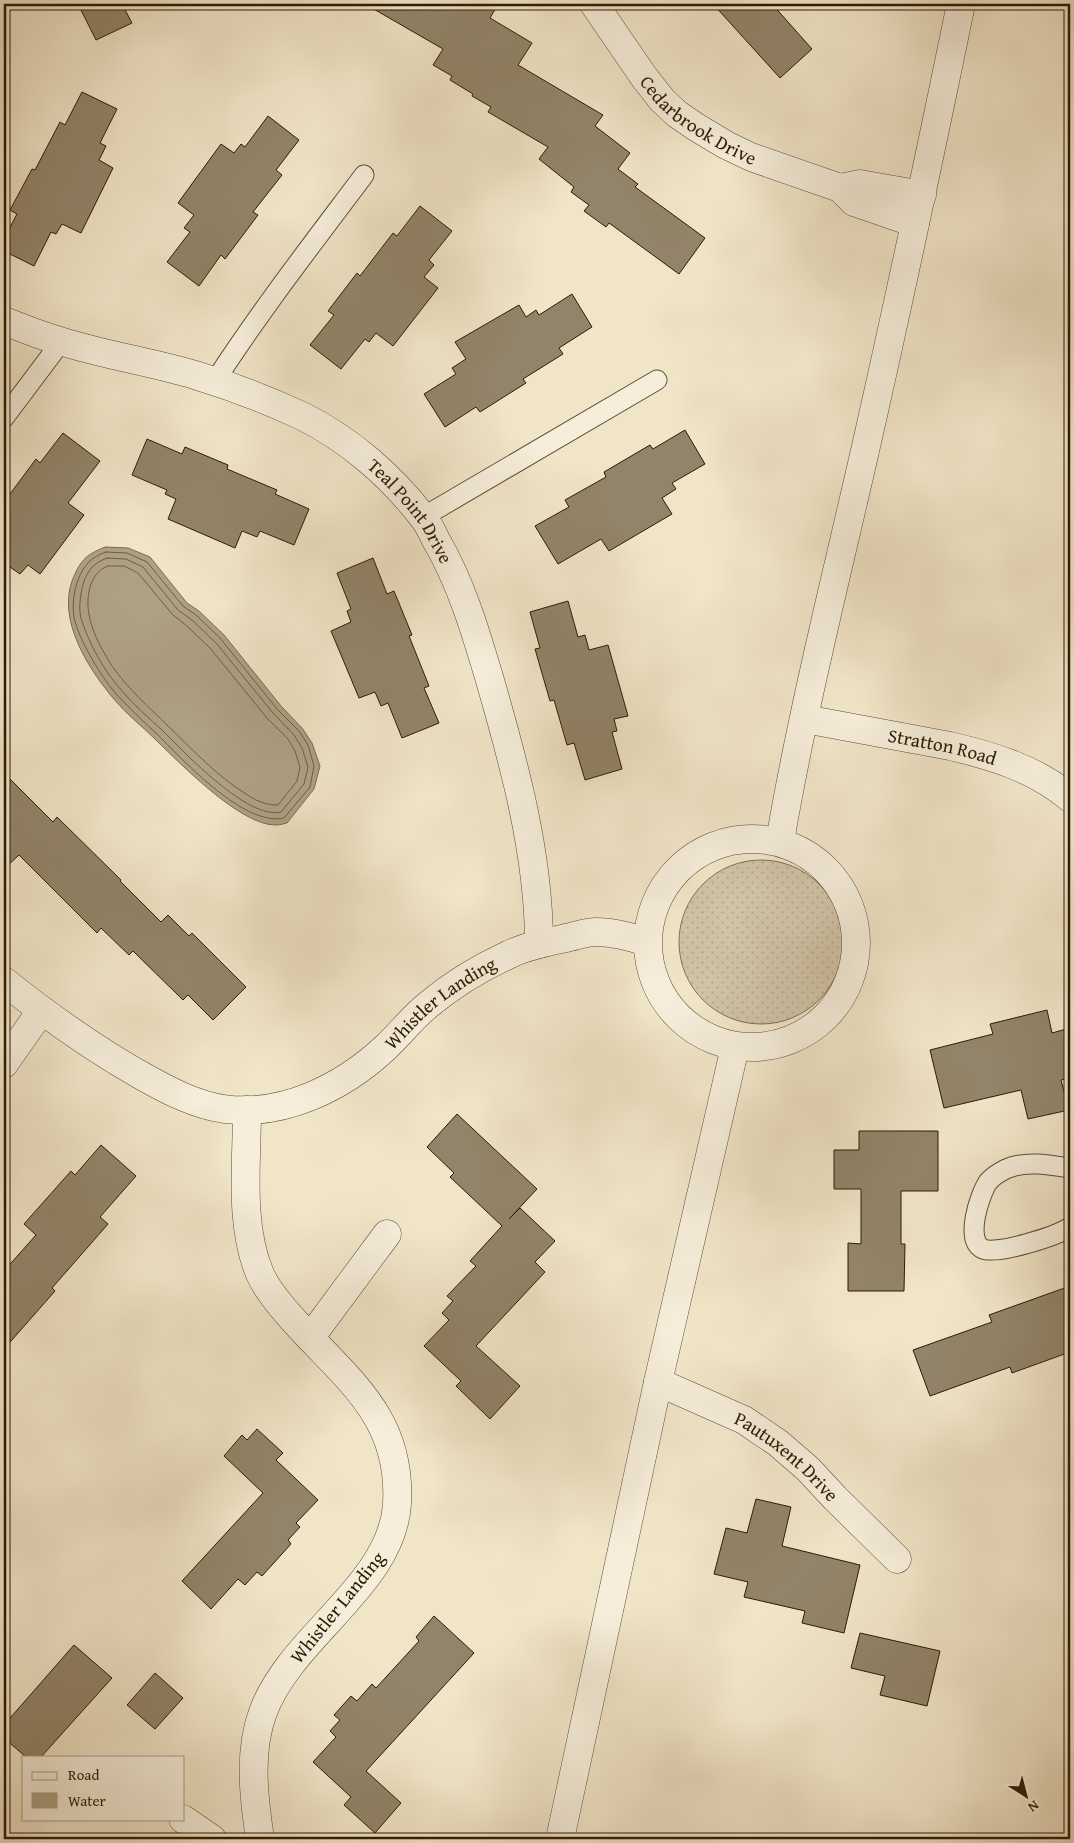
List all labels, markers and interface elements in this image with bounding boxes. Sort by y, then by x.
street label: Cedarbrook Drive [633,69,760,172]
street label: Teal Point Drive [362,452,460,568]
street label: Stratton Road [886,721,1001,772]
street label: Whistler Landing [377,949,501,1056]
street label: Pautuxent Drive [731,1404,845,1508]
street label: Whistler Landing [283,1544,391,1669]
legend [22,1756,185,1820]
text: Road [68,1764,99,1785]
north arrow [1002,1770,1052,1820]
text: Water [68,1790,106,1811]
text: N [1023,1796,1043,1818]

